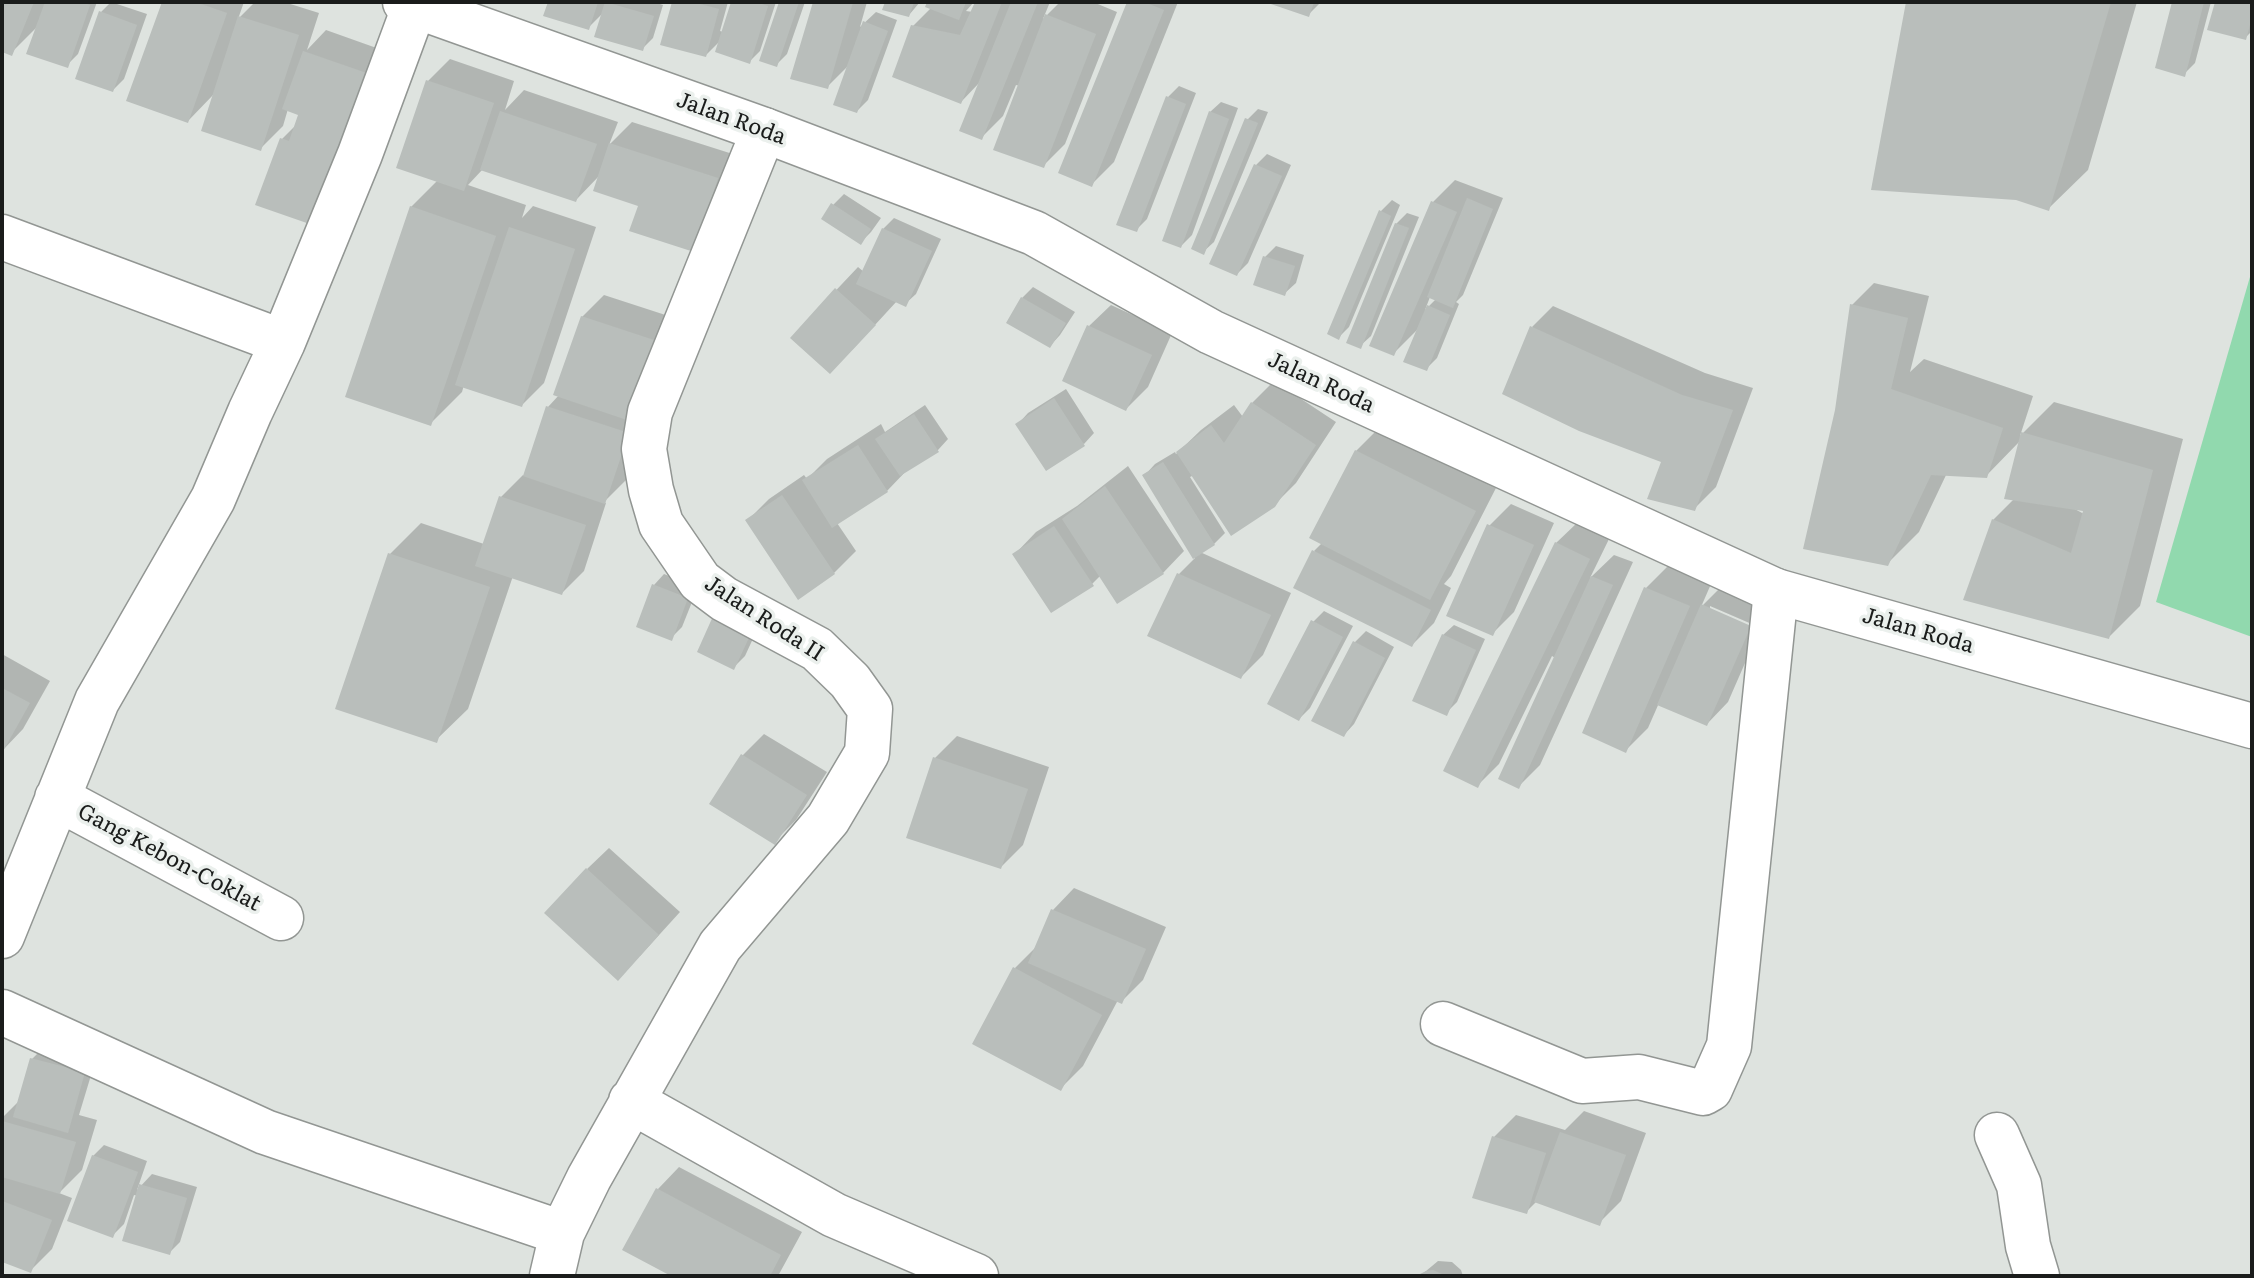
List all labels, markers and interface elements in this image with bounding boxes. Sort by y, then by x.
street label: Jalan Roda [673,87,789,151]
street label: Jalan Roda [1263,347,1379,419]
street label: Jalan Roda II [699,571,829,667]
street label: Jalan Roda [1859,603,1977,659]
street label: Gang Kebon-Coklat [73,799,265,917]

